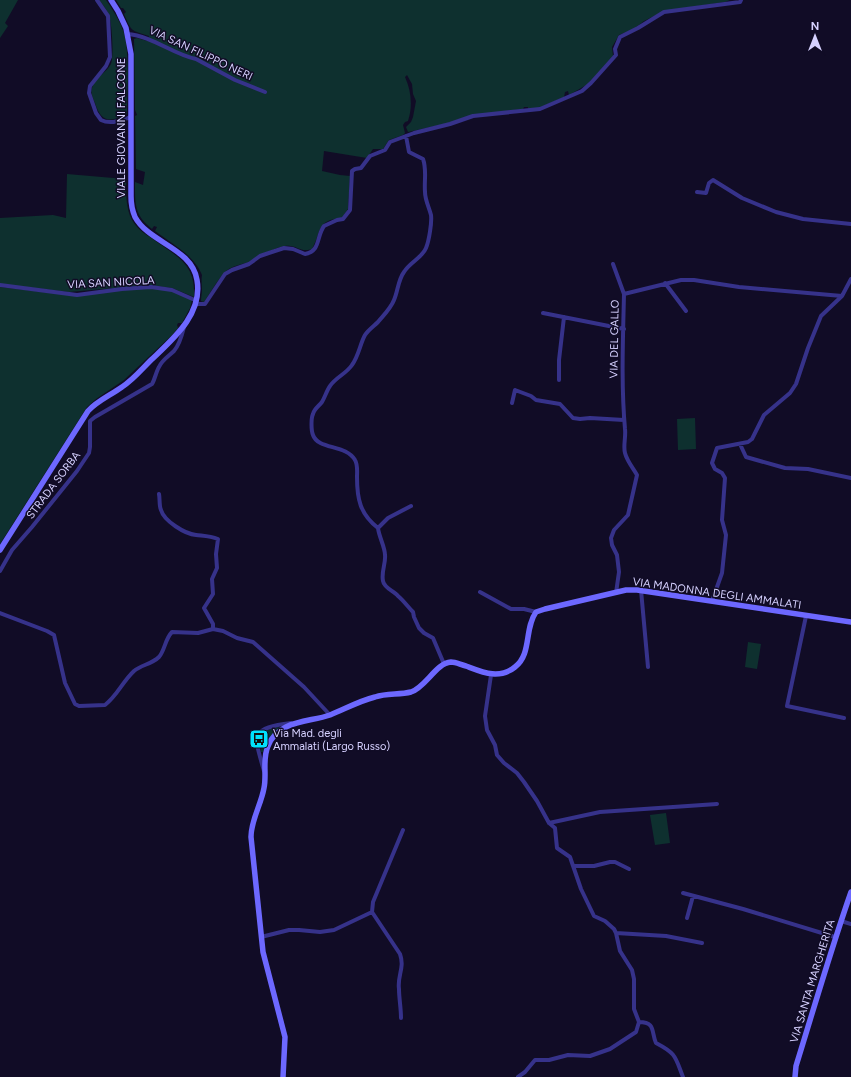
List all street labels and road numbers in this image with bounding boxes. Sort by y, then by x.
street label: VIA SAN FILIPPO NERI [147,24,255,83]
street label: VIALE GIOVANNI FALCONE [115,58,128,198]
street label: VIA SAN NICOLA [67,274,156,291]
street label: VIA DEL GALLO [607,299,622,379]
street label: STRADA SORBA [24,449,83,522]
street label: VIA MADONNA DEGLI AMMALATI [632,575,802,612]
street label: VIA SANTA MARGHERITA [787,917,838,1044]

